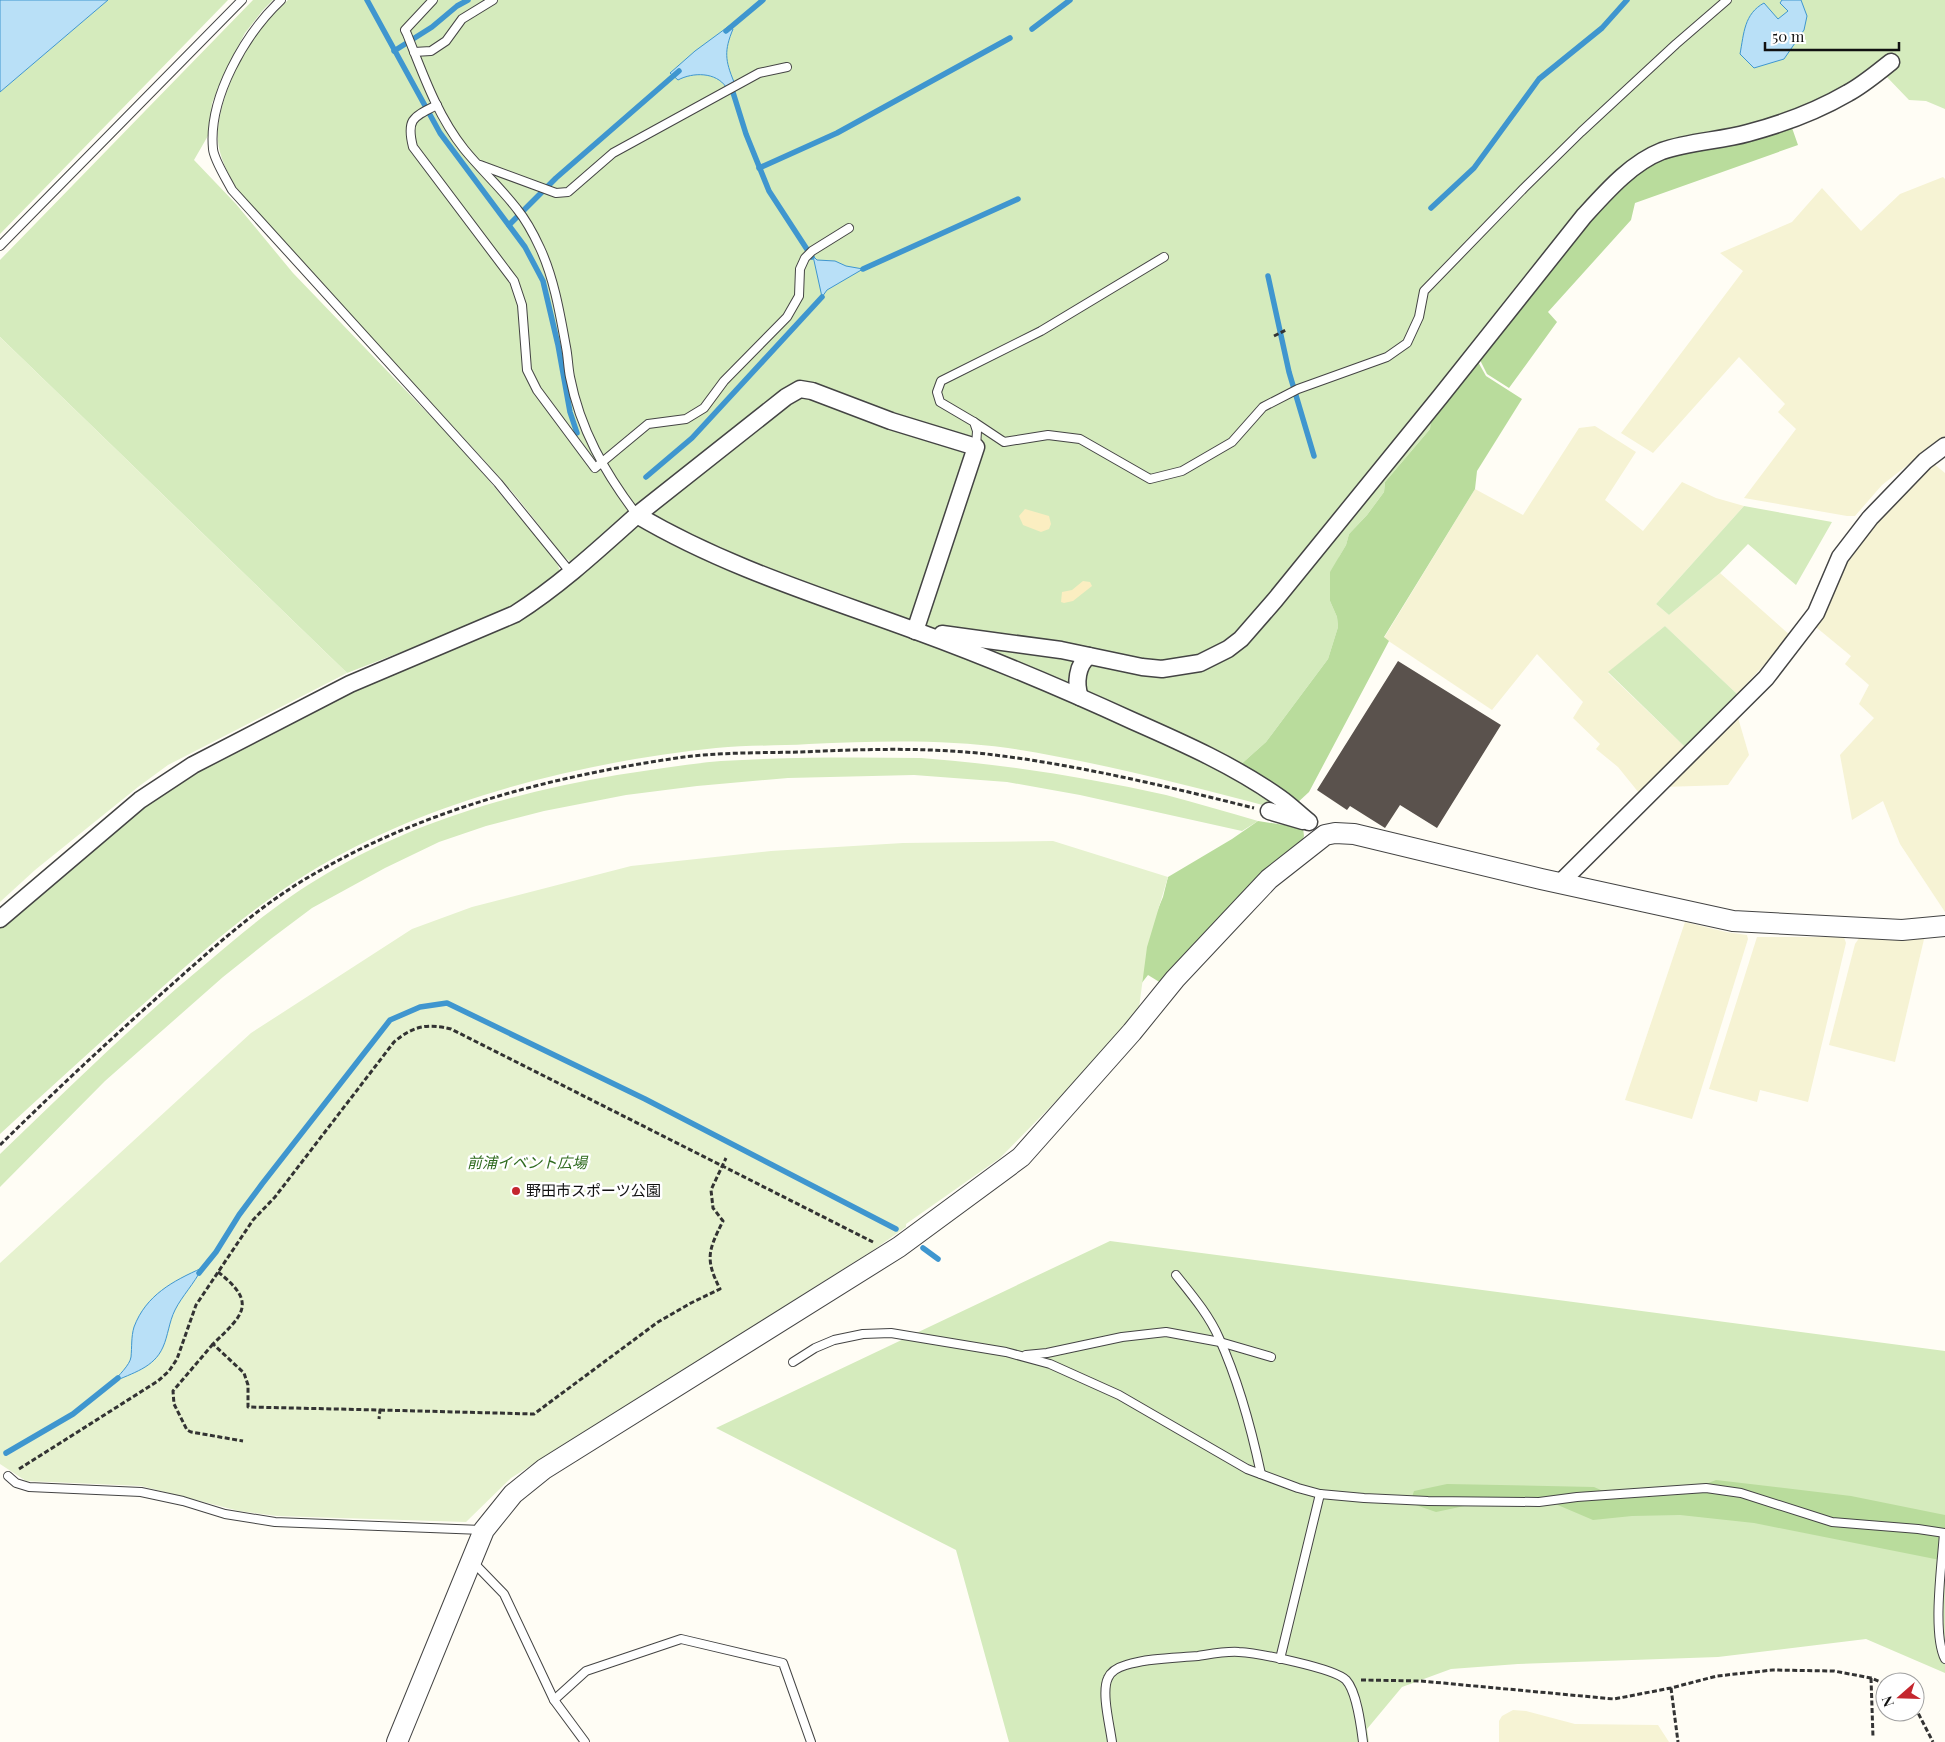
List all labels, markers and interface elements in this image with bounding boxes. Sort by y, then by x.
scale bar [1765,20,1899,52]
text: 50 m [1772,26,1805,46]
park label: 前浦イベント広場 [467,1152,589,1172]
place label: 野田市スポーツ公園 [526,1180,661,1200]
marker: 野田市スポーツ公園 [510,1185,522,1197]
north arrow [1875,1672,1925,1722]
text: N [1877,1694,1898,1710]

